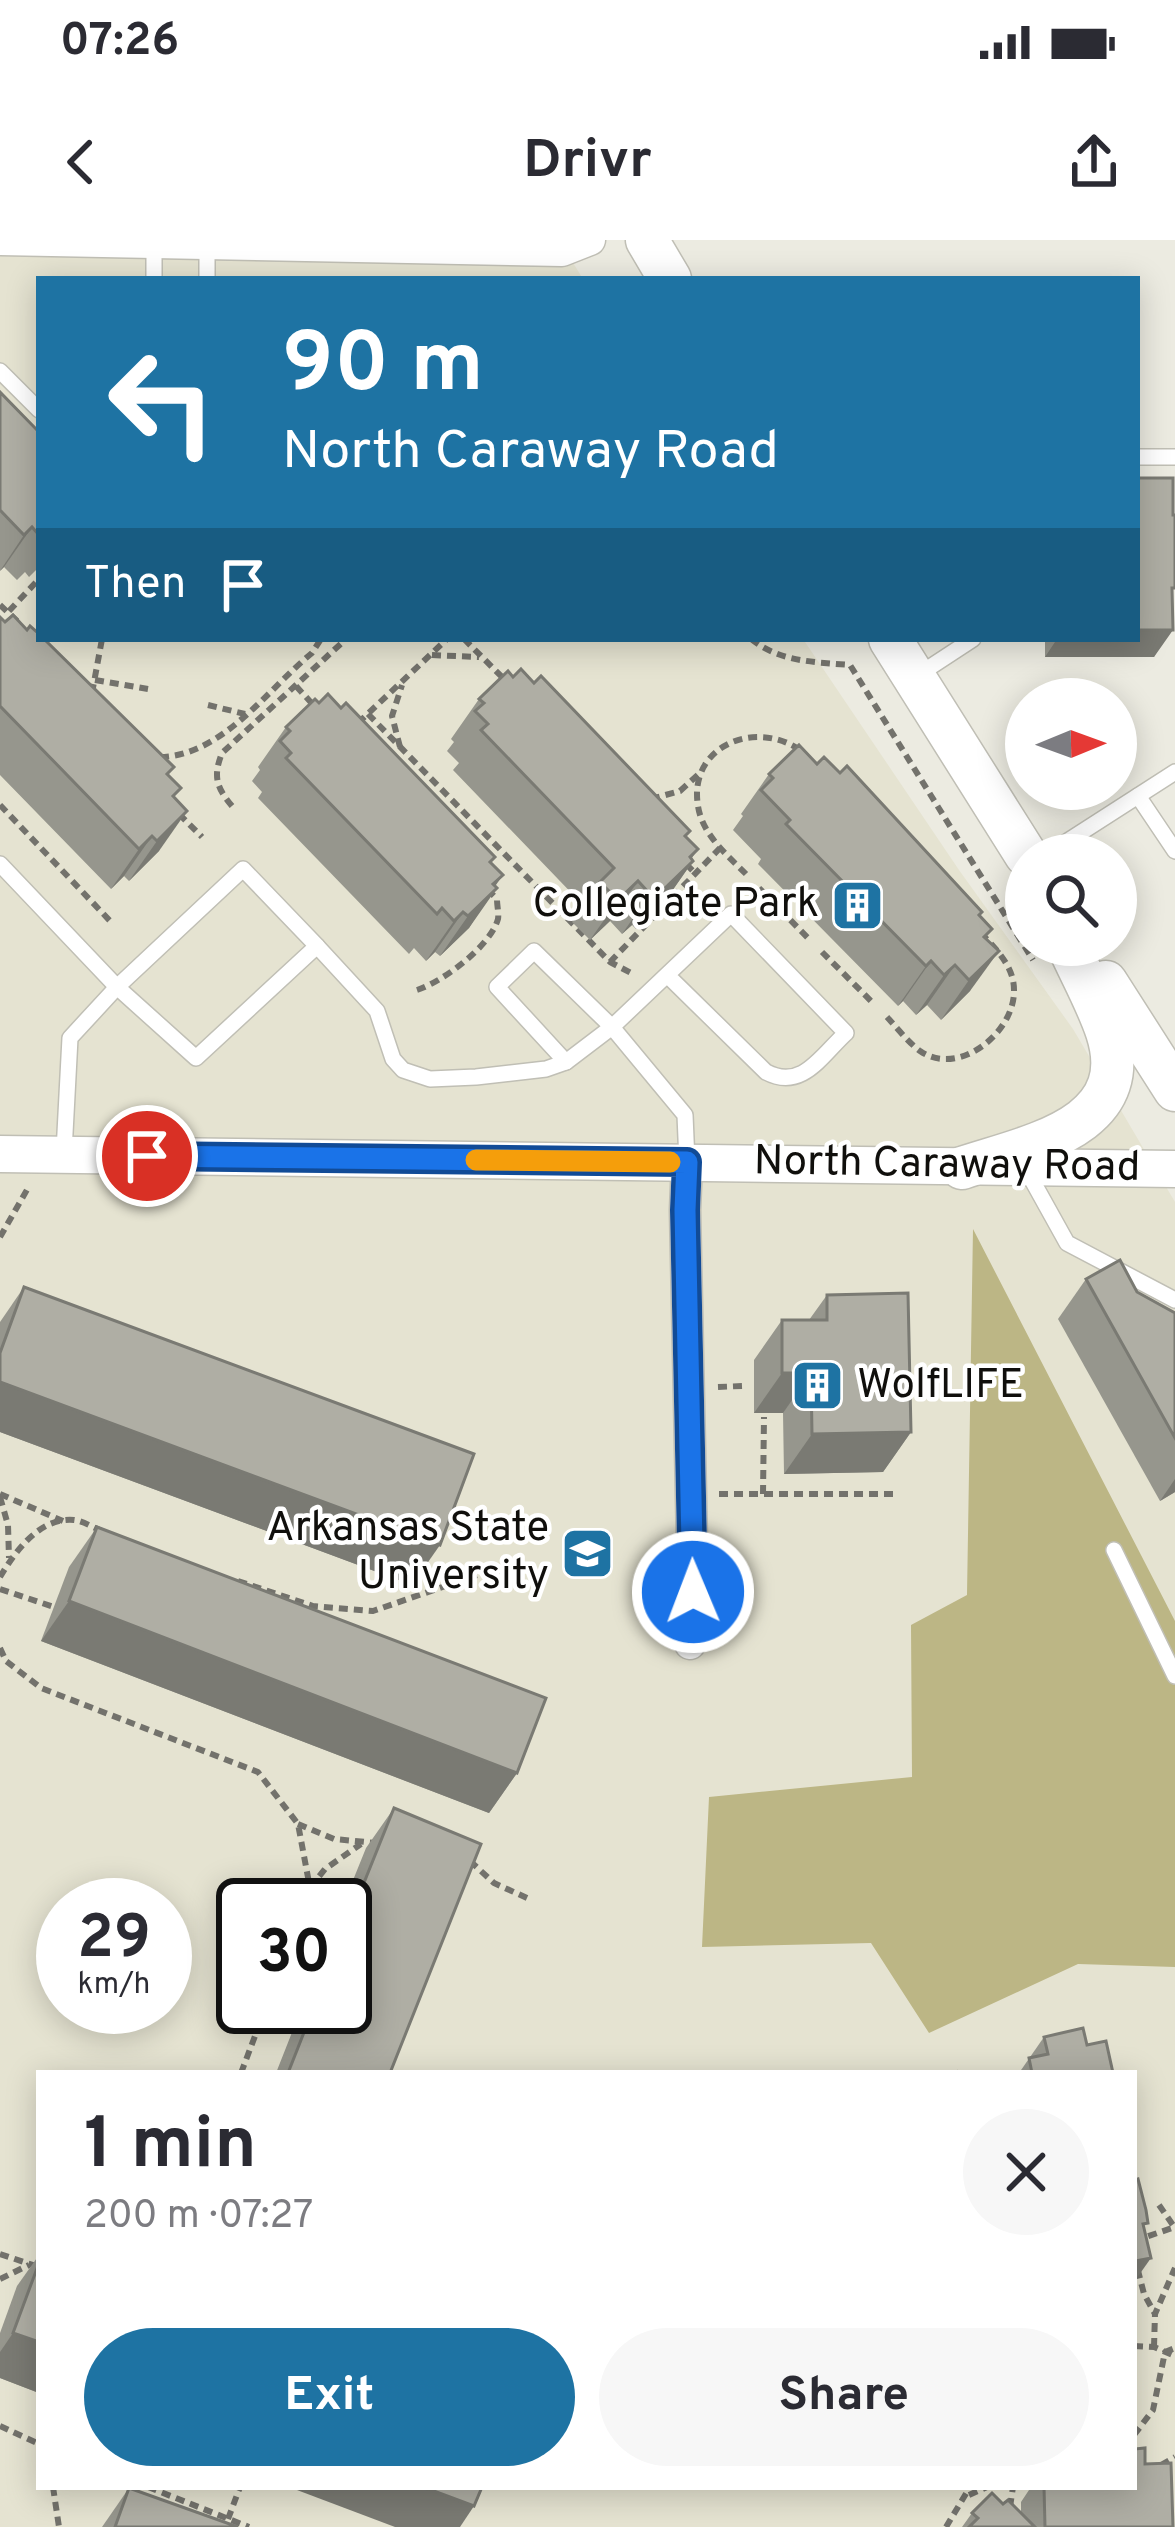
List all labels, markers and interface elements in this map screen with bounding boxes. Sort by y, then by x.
text: 07:26 [60,14,179,71]
text: Drivr [523,128,652,197]
icon: back [48,129,114,195]
icon: share [1061,129,1127,195]
text: 90 m [282,315,484,421]
icon: left [84,324,240,480]
text: North Caraway Road [282,419,779,488]
icon: arrive [210,552,276,618]
text: Then [84,557,186,614]
north arrow [1005,678,1137,810]
map controls [1005,678,1137,966]
button: search [1005,834,1137,966]
building icon: Collegiate Park [830,877,886,933]
place label: Collegiate Park [532,879,819,932]
pin [96,1105,198,1207]
icon: arrive [114,1123,180,1189]
street label: North Caraway Road [753,1136,1141,1196]
building icon: WolfLIFE [790,1358,846,1414]
place label: WolfLIFE [857,1360,1024,1413]
place label: Arkansas State University [266,1503,549,1604]
school or university icon: Arkansas State University [560,1525,616,1581]
position arrow [630,1529,756,1655]
speed limit sign: 30 [216,1878,372,2034]
text: 29 [77,1903,151,1979]
text: km/h [78,1967,150,2004]
text: 1 min [84,2102,257,2194]
button: close [963,2109,1089,2235]
text: 200 m · 07:27 [84,2193,313,2242]
button: Exit [84,2328,575,2466]
button: Share [599,2328,1089,2466]

